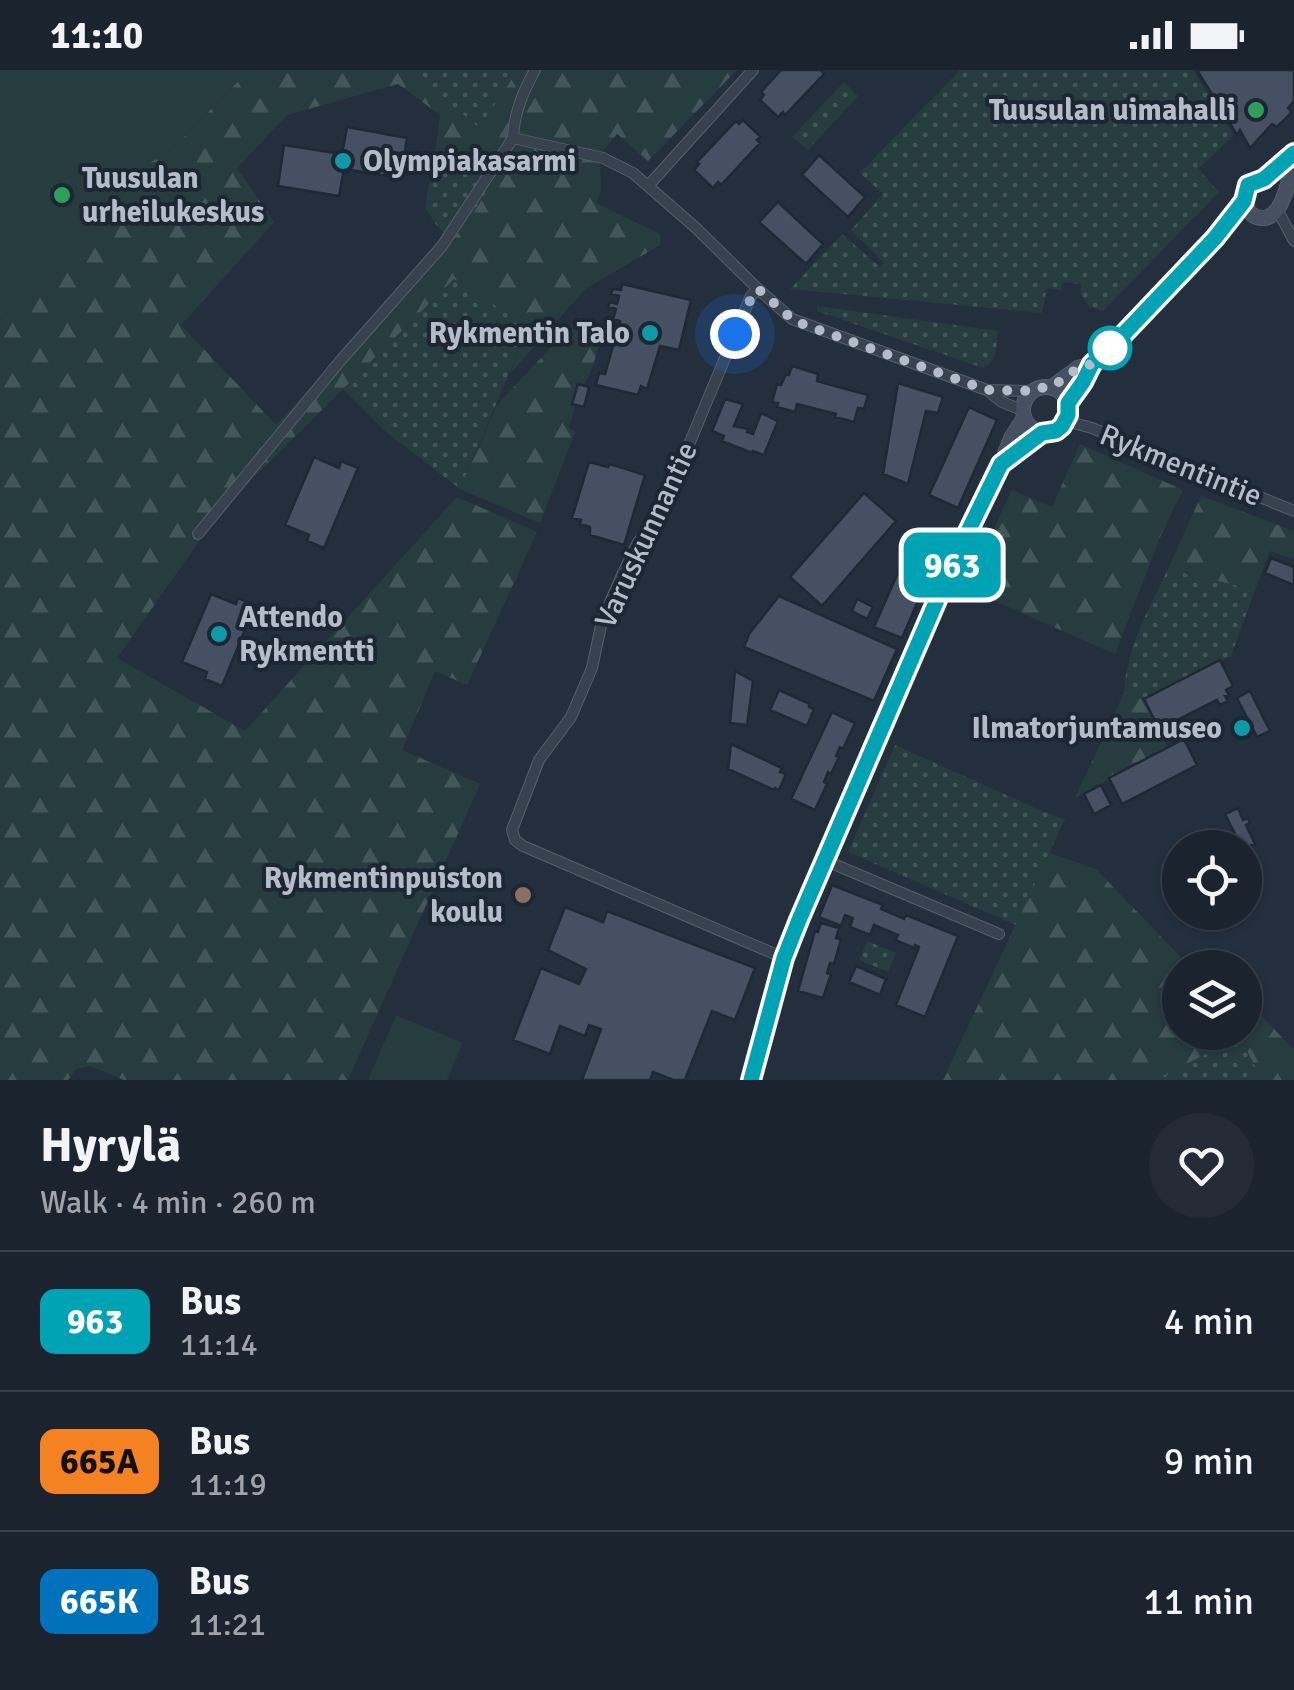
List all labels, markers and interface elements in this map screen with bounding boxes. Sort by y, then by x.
text: 11:10 [50,12,143,59]
place label: Tuusulan uimahalli [989,92,1236,129]
marker: Tuusulan uimahalli [1245,99,1267,121]
place label: Olympiakasarmi [363,143,577,180]
marker: Olympiakasarmi [332,150,354,172]
place label: Tuusulan urheilukeskus [82,160,264,231]
marker: Tuusulan urheilukeskus [51,184,73,206]
your location [710,309,760,359]
place label: Rykmentin Talo [429,315,630,352]
marker: Rykmentin Talo [639,322,661,344]
unlabelled marker [1089,327,1131,369]
street label: Rykmentintie [1094,416,1267,515]
street label: Varuskunnantie [587,436,706,634]
line badge: 963 [894,532,1010,598]
text: 963 [924,544,980,587]
place label: Attendo Rykmentti [239,599,375,670]
marker: Attendo Rykmentti [208,623,230,645]
place label: Ilmatorjuntamuseo [971,710,1222,747]
marker: Ilmatorjuntamuseo [1231,717,1253,739]
map controls [1162,830,1262,1050]
button: locate [1162,830,1262,930]
place label: Rykmentinpuiston koulu [264,860,503,931]
marker: Rykmentinpuiston koulu [512,884,534,906]
button: layers [1162,950,1262,1050]
button: heart [1149,1113,1254,1218]
text: Hyrylä [40,1116,181,1175]
text: Walk · 4 min · 260 m [40,1183,316,1222]
text: Bus [180,1278,241,1325]
text: 4 min [1164,1298,1254,1345]
text: 963 [67,1300,123,1343]
text: 11:14 [180,1325,258,1364]
text: Bus [189,1418,250,1465]
text: 9 min [1164,1438,1254,1485]
text: 665A [60,1440,139,1483]
text: 11:19 [189,1465,267,1504]
text: Bus [188,1558,249,1605]
text: 11 min [1143,1578,1254,1625]
text: 665K [60,1580,138,1623]
text: 11:21 [188,1605,266,1644]

